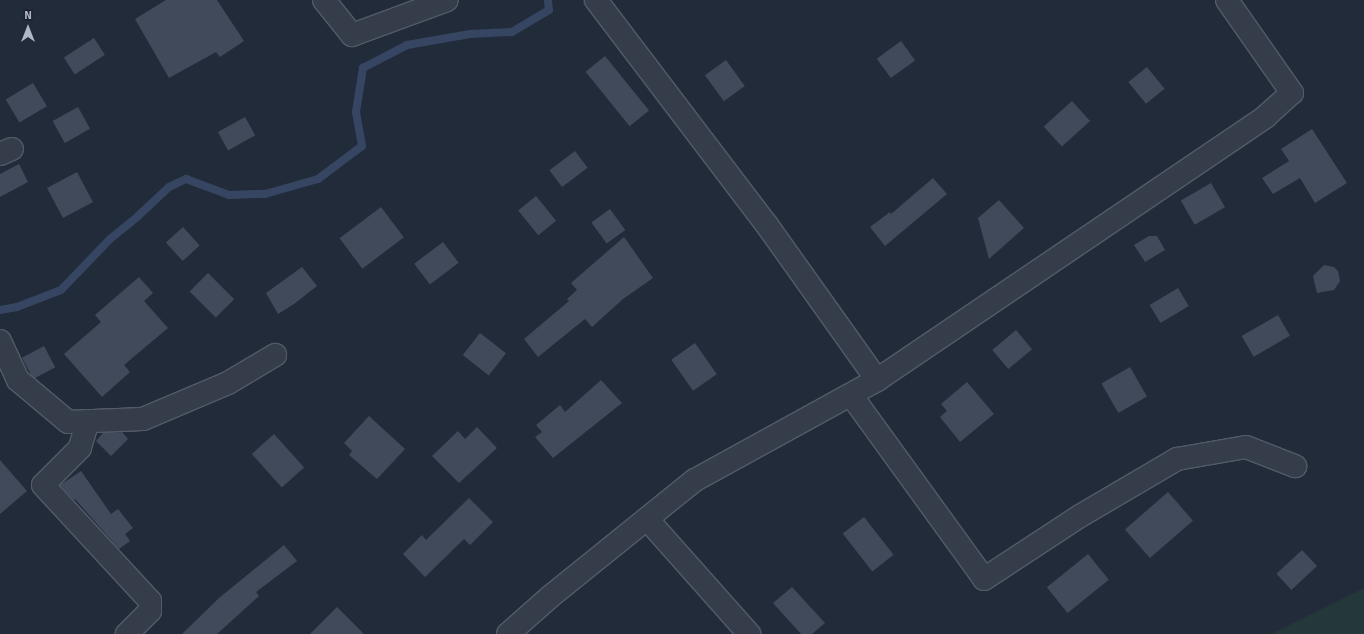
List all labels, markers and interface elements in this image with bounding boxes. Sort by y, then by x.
north arrow [8,8,48,48]
text: N [24,9,32,22]

